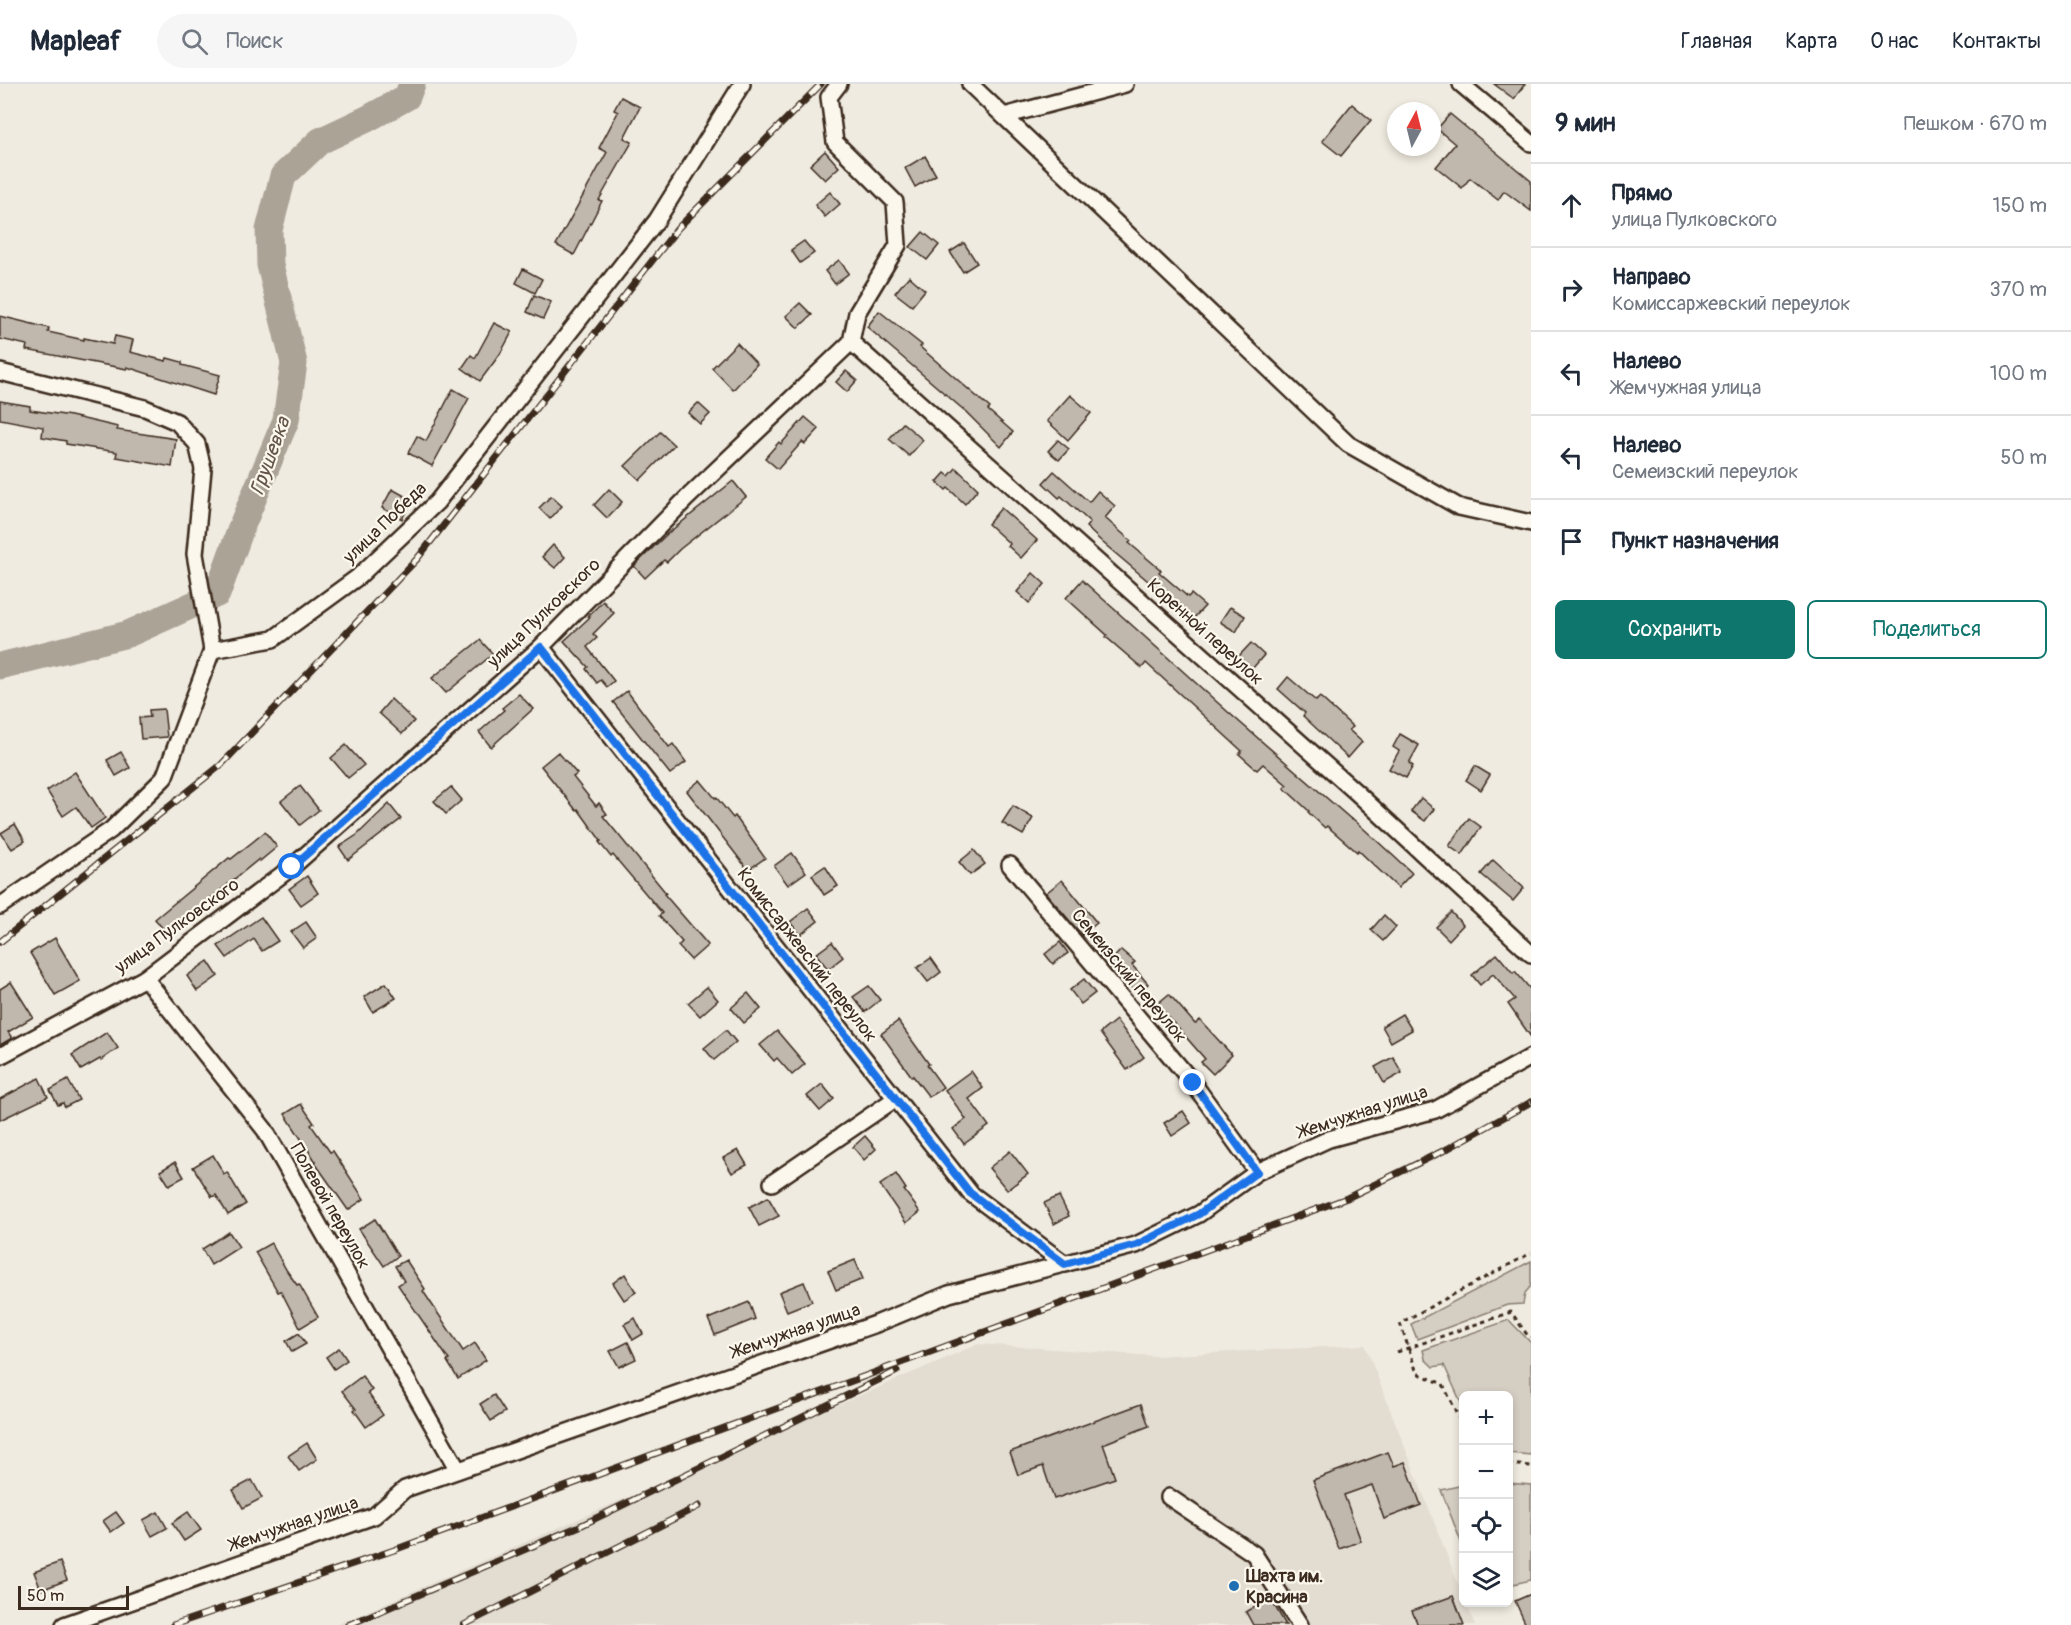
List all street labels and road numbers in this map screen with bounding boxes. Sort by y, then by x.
street label: улица Победа [338,477,432,569]
street label: улица Пулковского [482,553,606,674]
street label: Коренной переулок [1142,574,1268,690]
street label: Комиссаржевский переулок [732,863,882,1047]
street label: улица Пулковского [109,873,244,980]
street label: Семеизский переулок [1066,904,1192,1048]
street label: Жемчужная улица [1293,1080,1430,1145]
street label: Полевой переулок [285,1139,375,1273]
street label: Жемчужная улица [726,1298,863,1365]
street label: Жемчужная улица [224,1491,361,1558]

